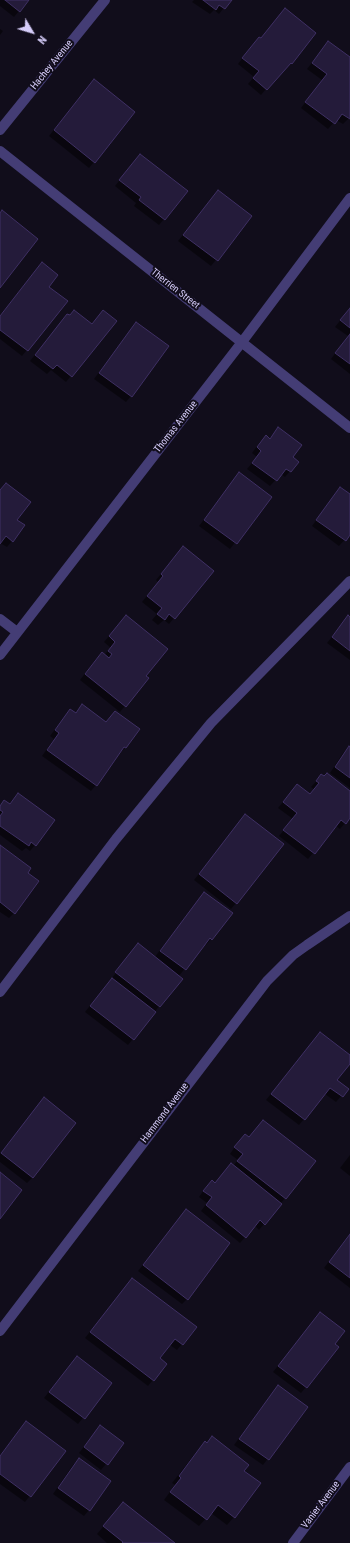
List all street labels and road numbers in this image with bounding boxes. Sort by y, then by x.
street label: Hachey Avenue [28,38,76,92]
street label: Therrien Street [148,266,202,312]
street label: Thomas Avenue [152,398,200,456]
street label: Hammond Avenue [139,1081,191,1145]
street label: Vanier Avenue [299,1479,343,1531]

